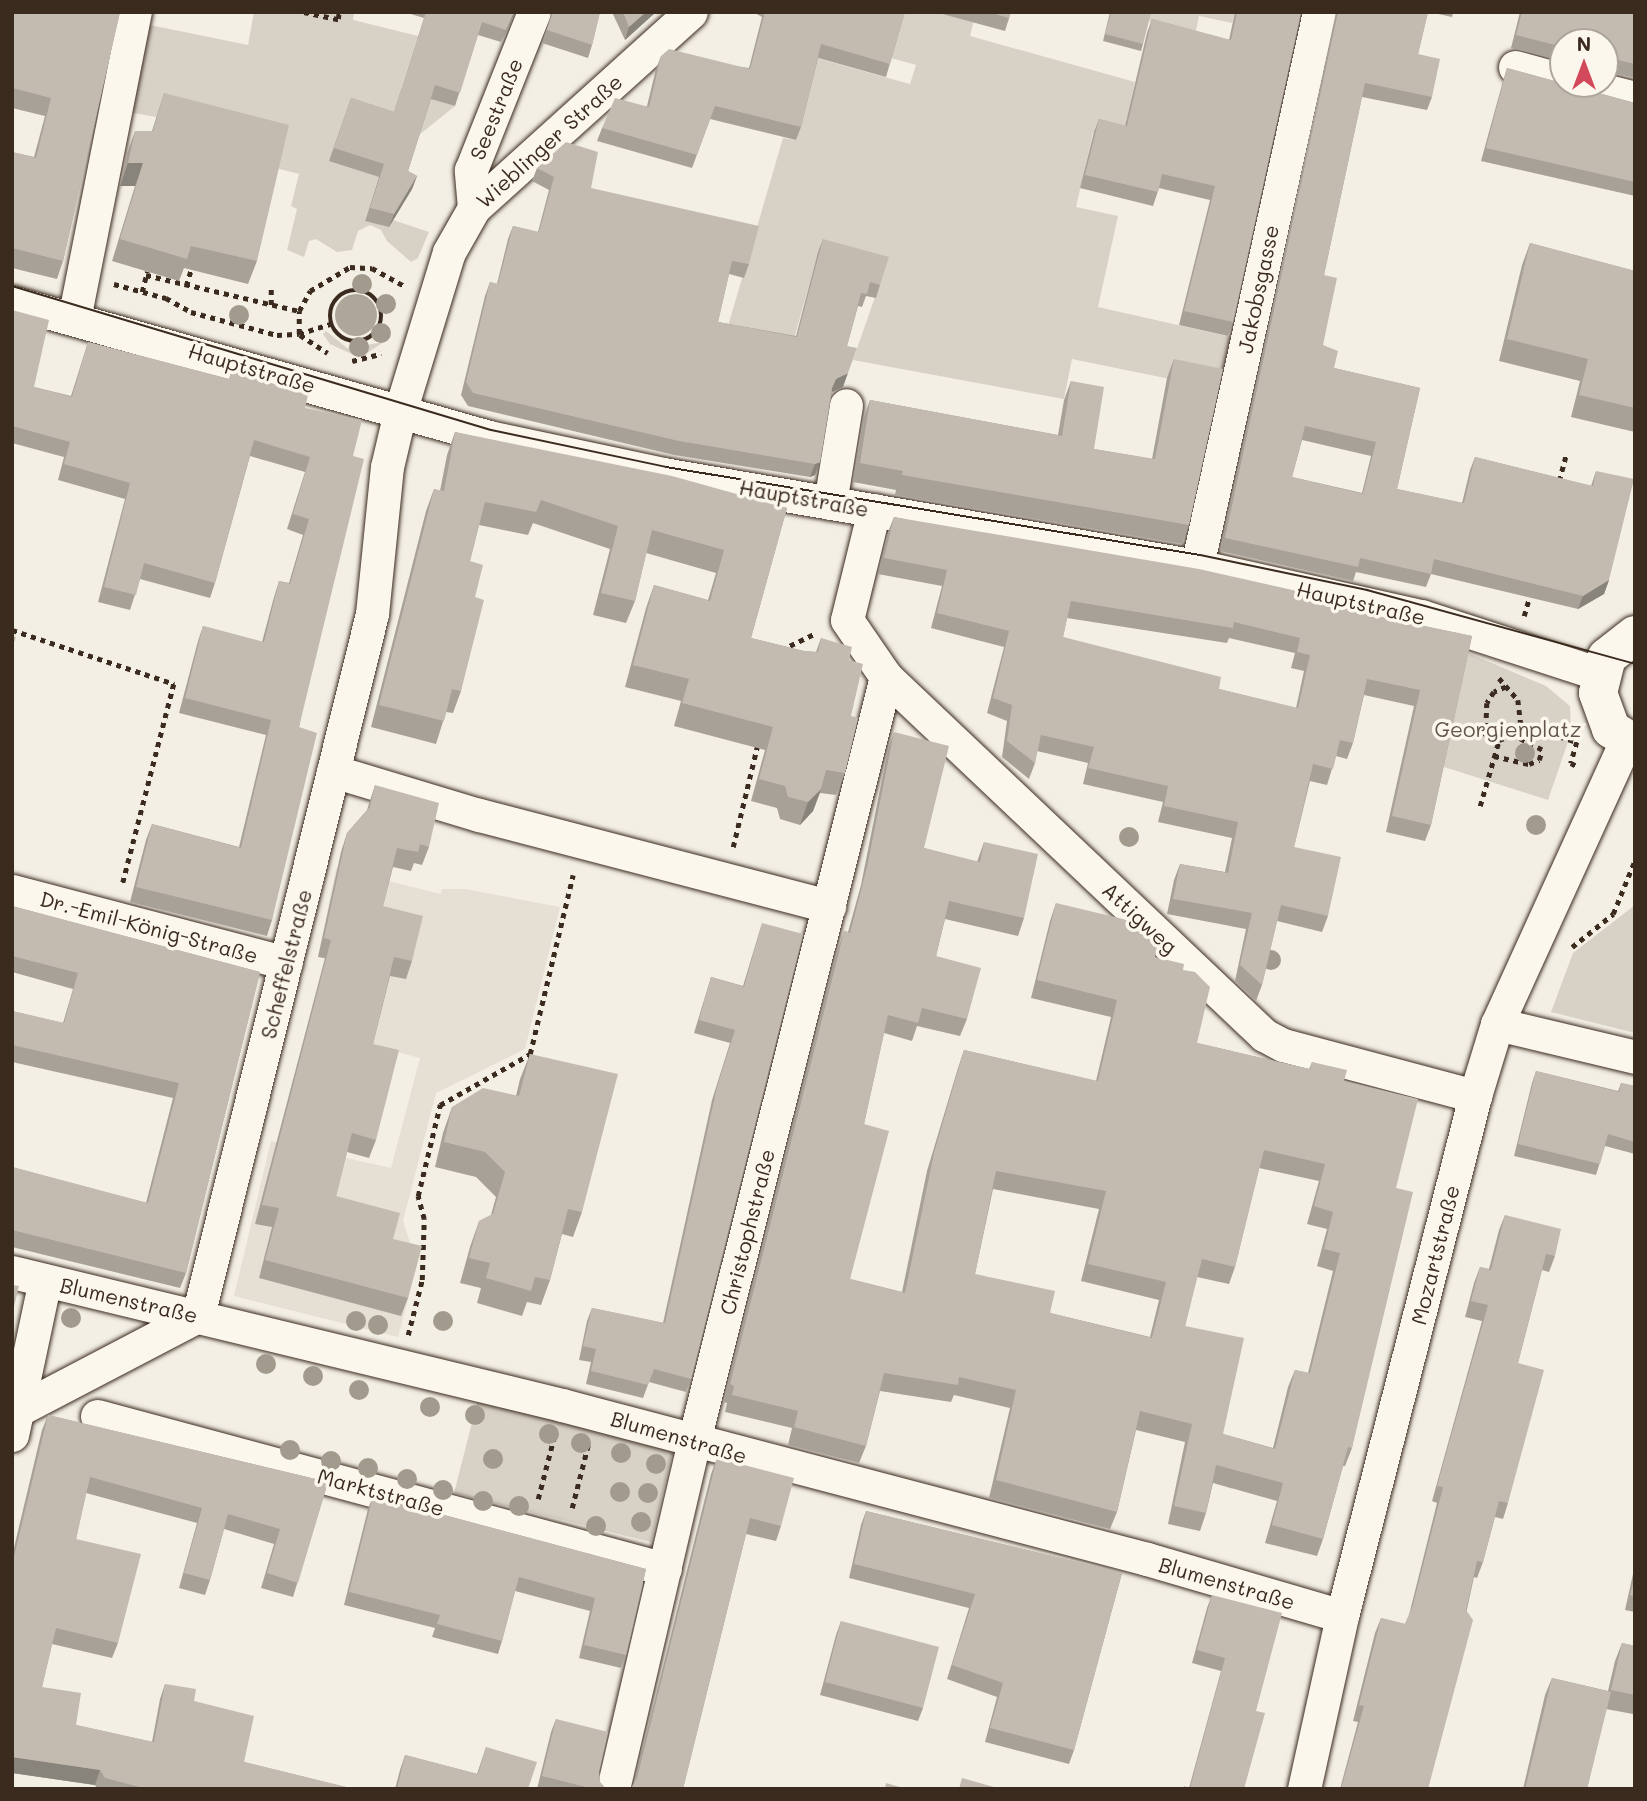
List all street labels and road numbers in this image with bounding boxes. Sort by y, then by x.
street label: Seestraße [464,55,528,163]
street label: Wieblinger Straße [471,69,627,213]
street label: Jakobsgasse [1232,223,1284,355]
street label: Hauptstraße [186,338,318,398]
street label: Hauptstraße [737,474,871,522]
street label: Hauptstraße [1294,576,1428,630]
street label: Attigweg [1097,877,1183,959]
street label: Dr.-Emil-König-Straße [37,886,261,968]
street label: Scheffelstraße [255,887,317,1041]
street label: Christophstraße [714,1147,780,1317]
street label: Mozartstraße [1405,1183,1465,1327]
street label: Blumenstraße [58,1272,200,1328]
street label: Blumenstraße [608,1406,750,1468]
street label: Marktstraße [315,1463,447,1521]
street label: Blumenstraße [1156,1552,1298,1614]

